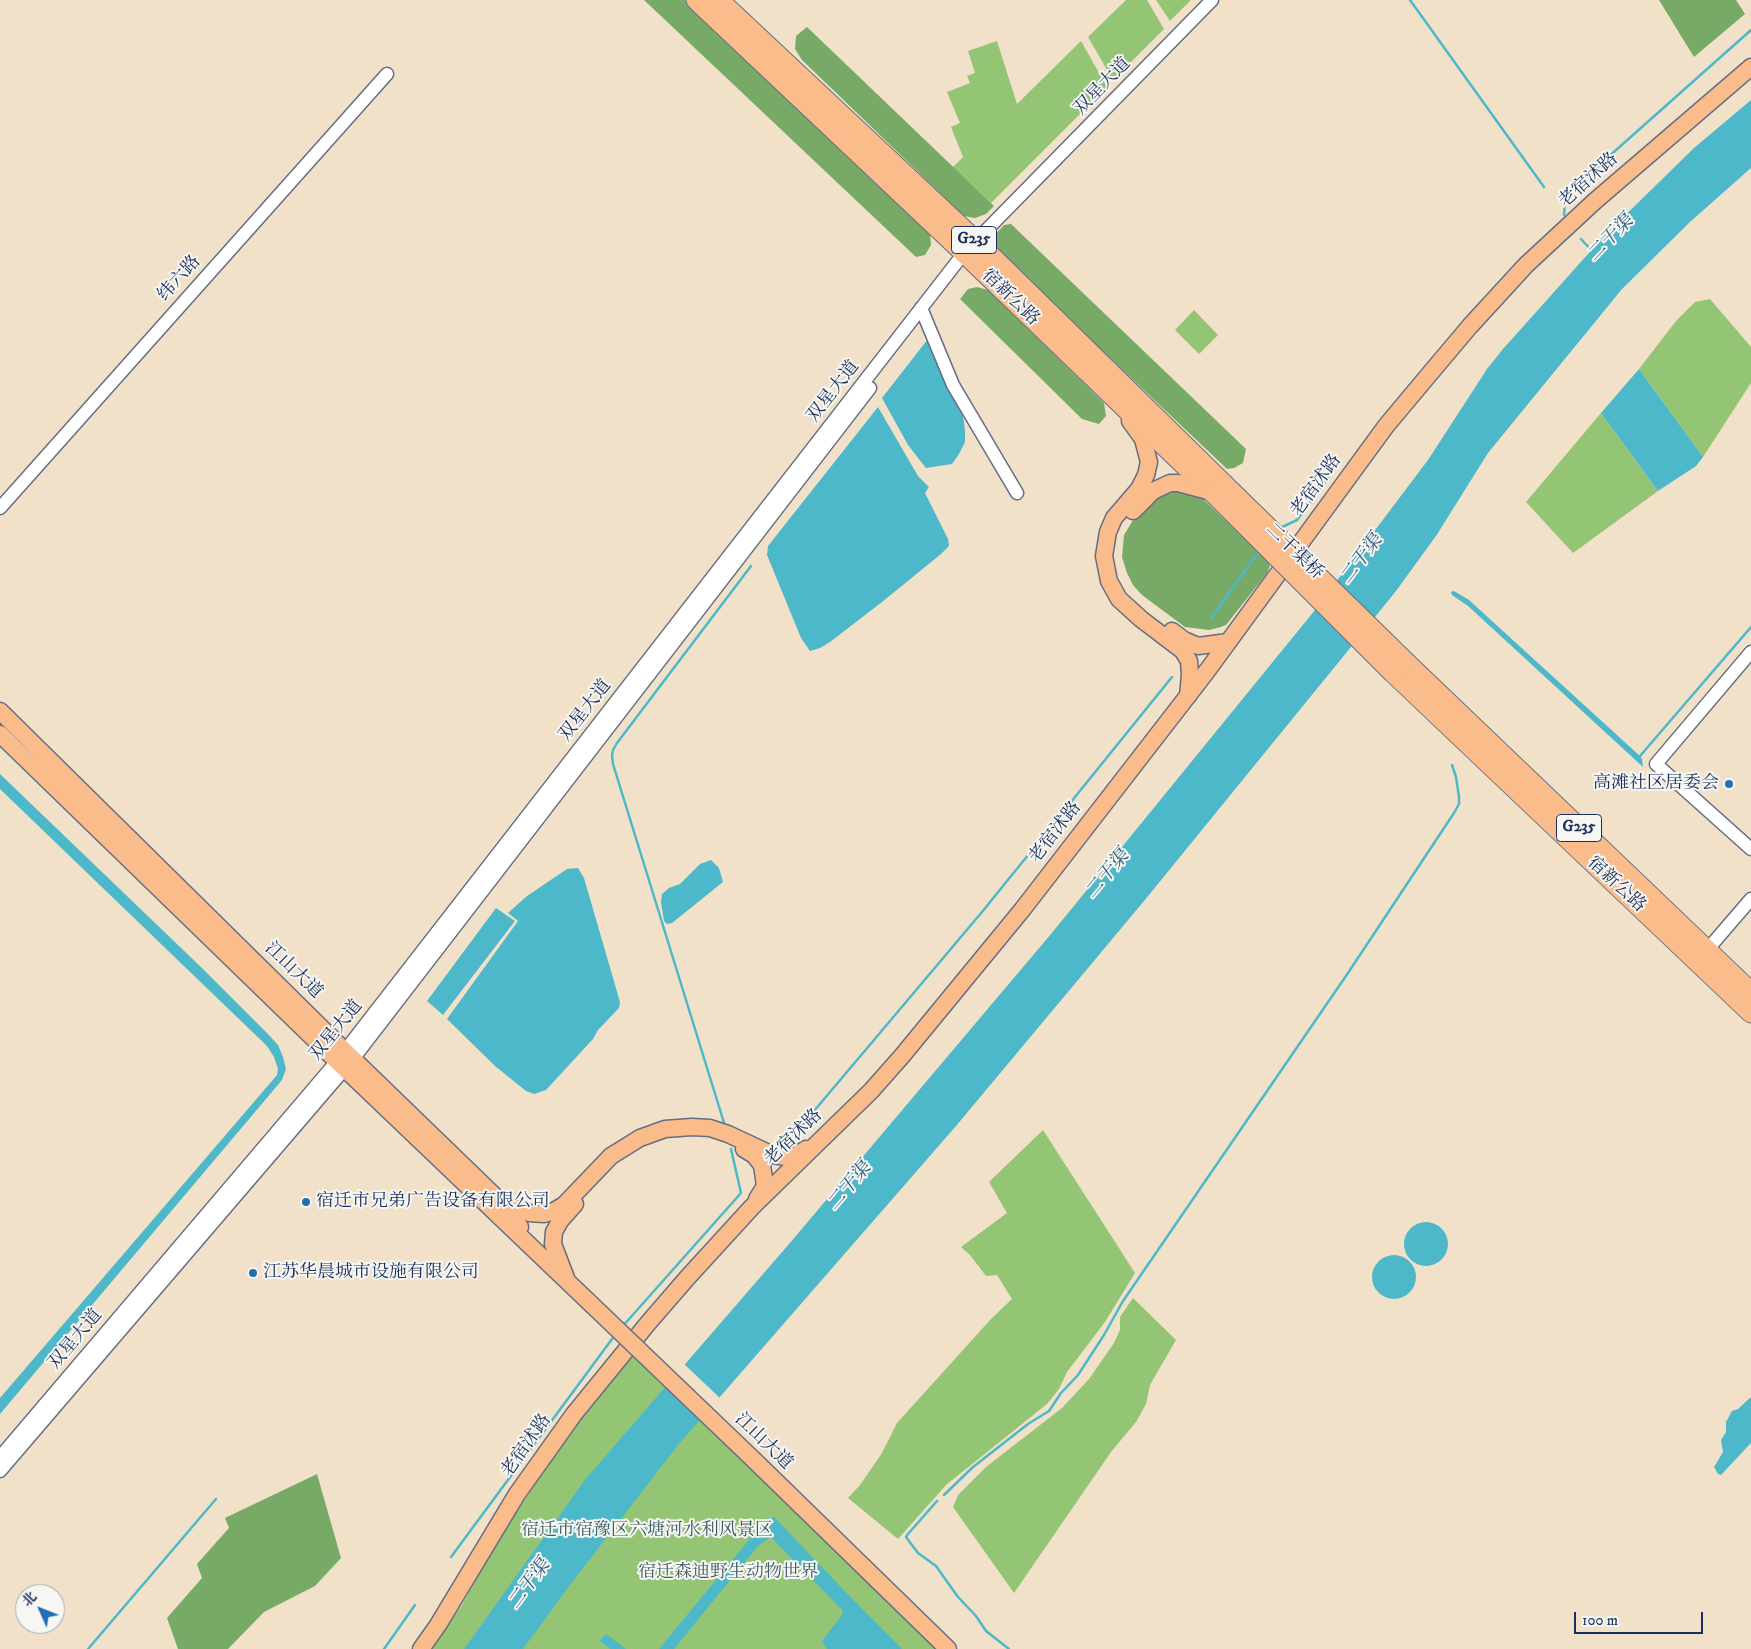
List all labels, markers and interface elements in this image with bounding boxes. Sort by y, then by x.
street label: 双星大道 [1070,54,1136,120]
street label: 老宿沭路 [1555,149,1623,213]
water label: 二干渠 [1583,211,1639,267]
road number: G235 [952,226,996,254]
street label: 纬六路 [154,252,206,306]
street label: 宿新公路 [977,265,1043,331]
street label: 双星大道 [803,357,865,427]
street label: 老宿沭路 [1287,451,1347,521]
street label: 二干渠桥 [1261,519,1327,585]
water label: 二干渠 [1336,530,1388,590]
street label: 双星大道 [555,676,617,746]
place label: 高滩社区居委会 [1593,773,1719,795]
marker: 高滩社区居委会 [1723,778,1735,790]
street label: 老宿沭路 [1025,798,1087,868]
road number: G235 [1556,814,1602,841]
water label: 二干渠 [1081,846,1135,904]
street label: 宿新公路 [1582,853,1650,917]
street label: 江山大道 [260,938,326,1004]
street label: 双星大道 [306,996,368,1066]
street label: 老宿沭路 [761,1105,827,1171]
water label: 二干渠 [823,1158,877,1216]
place label: 宿迁市兄弟广告设备有限公司 [316,1191,550,1213]
marker: 宿迁市兄弟广告设备有限公司 [300,1196,312,1208]
place label: 江苏华晨城市设施有限公司 [263,1262,479,1284]
marker: 江苏华晨城市设施有限公司 [247,1267,259,1279]
street label: 双星大道 [45,1305,107,1375]
street label: 江山大道 [730,1409,796,1475]
street label: 老宿沭路 [498,1410,556,1482]
park label: 宿迁市宿豫区六塘河水利风景区 [521,1520,773,1542]
water label: 二干渠 [504,1555,556,1615]
park label: 宿迁森迪野生动物世界 [638,1562,818,1584]
north arrow [15,1584,65,1634]
text: 北 [19,1588,41,1611]
scale bar [1576,1602,1705,1634]
text: 100 m [1582,1611,1618,1630]

